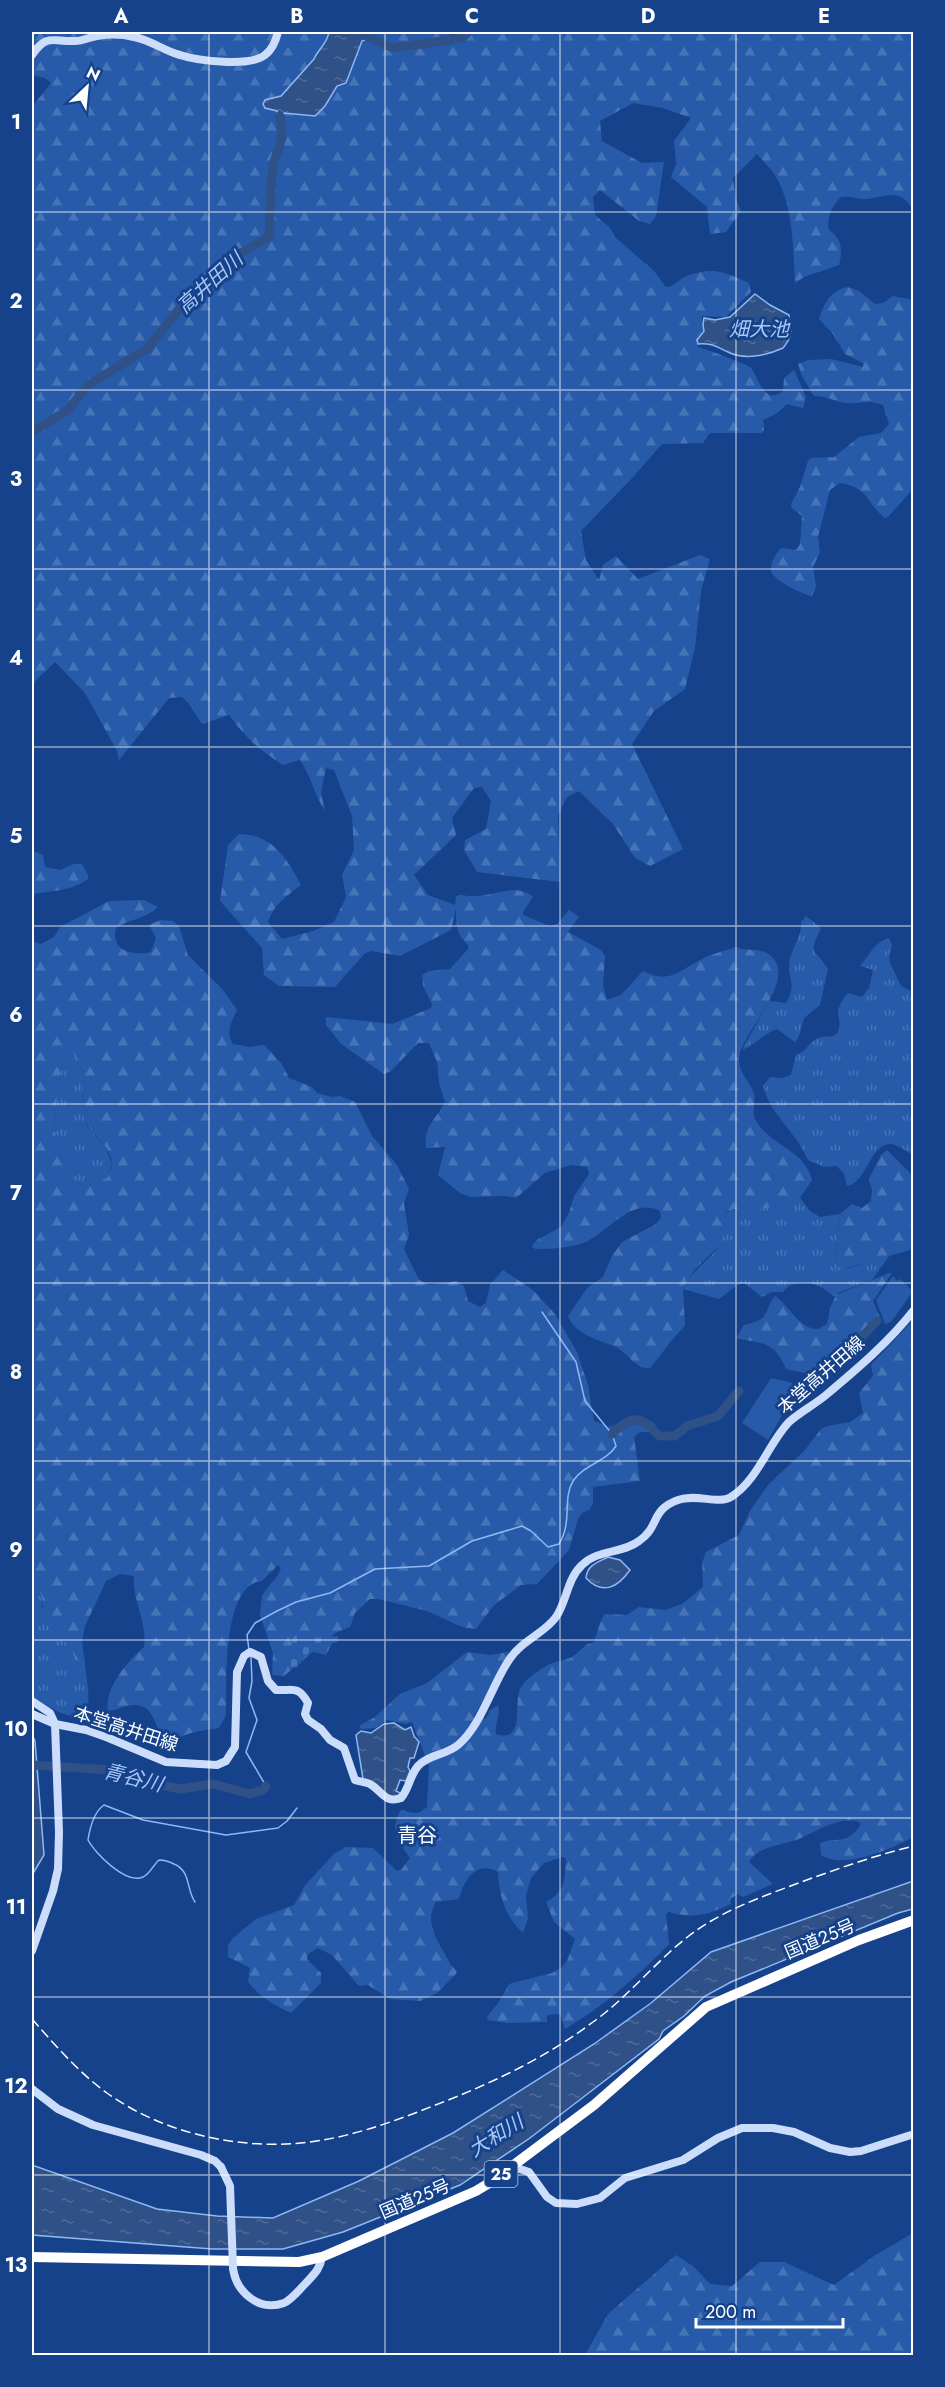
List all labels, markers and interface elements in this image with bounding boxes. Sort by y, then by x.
text: A [113,2,129,31]
text: B [290,2,304,31]
text: C [465,2,479,31]
text: D [641,2,655,31]
text: E [818,2,830,31]
north arrow [57,57,117,117]
text: N [83,61,104,87]
text: 1 [11,108,21,137]
water label: 高井田川 [171,244,251,321]
text: 2 [9,287,23,316]
water label: 畑大池 [729,315,791,344]
text: 3 [10,465,22,494]
text: 4 [9,644,23,673]
text: 5 [10,822,23,851]
text: 6 [9,1001,23,1030]
text: 7 [10,1179,23,1208]
street label: 本堂高井田線 [772,1330,870,1420]
text: 8 [10,1358,22,1387]
text: 9 [9,1536,23,1565]
street label: 本堂高井田線 [71,1700,181,1758]
text: 10 [4,1715,28,1744]
water label: 青谷川 [100,1757,168,1800]
district label: 青谷 [397,1821,437,1850]
text: 11 [6,1893,26,1922]
street label: 国道25号 [781,1912,859,1966]
text: 12 [4,2072,28,2101]
water label: 大和川 [463,2107,531,2164]
road number: 25 [484,2161,518,2187]
street label: 国道25号 [376,2172,454,2226]
text: 13 [5,2251,27,2280]
scale bar [696,2291,843,2329]
text: 200 m [705,2299,756,2325]

